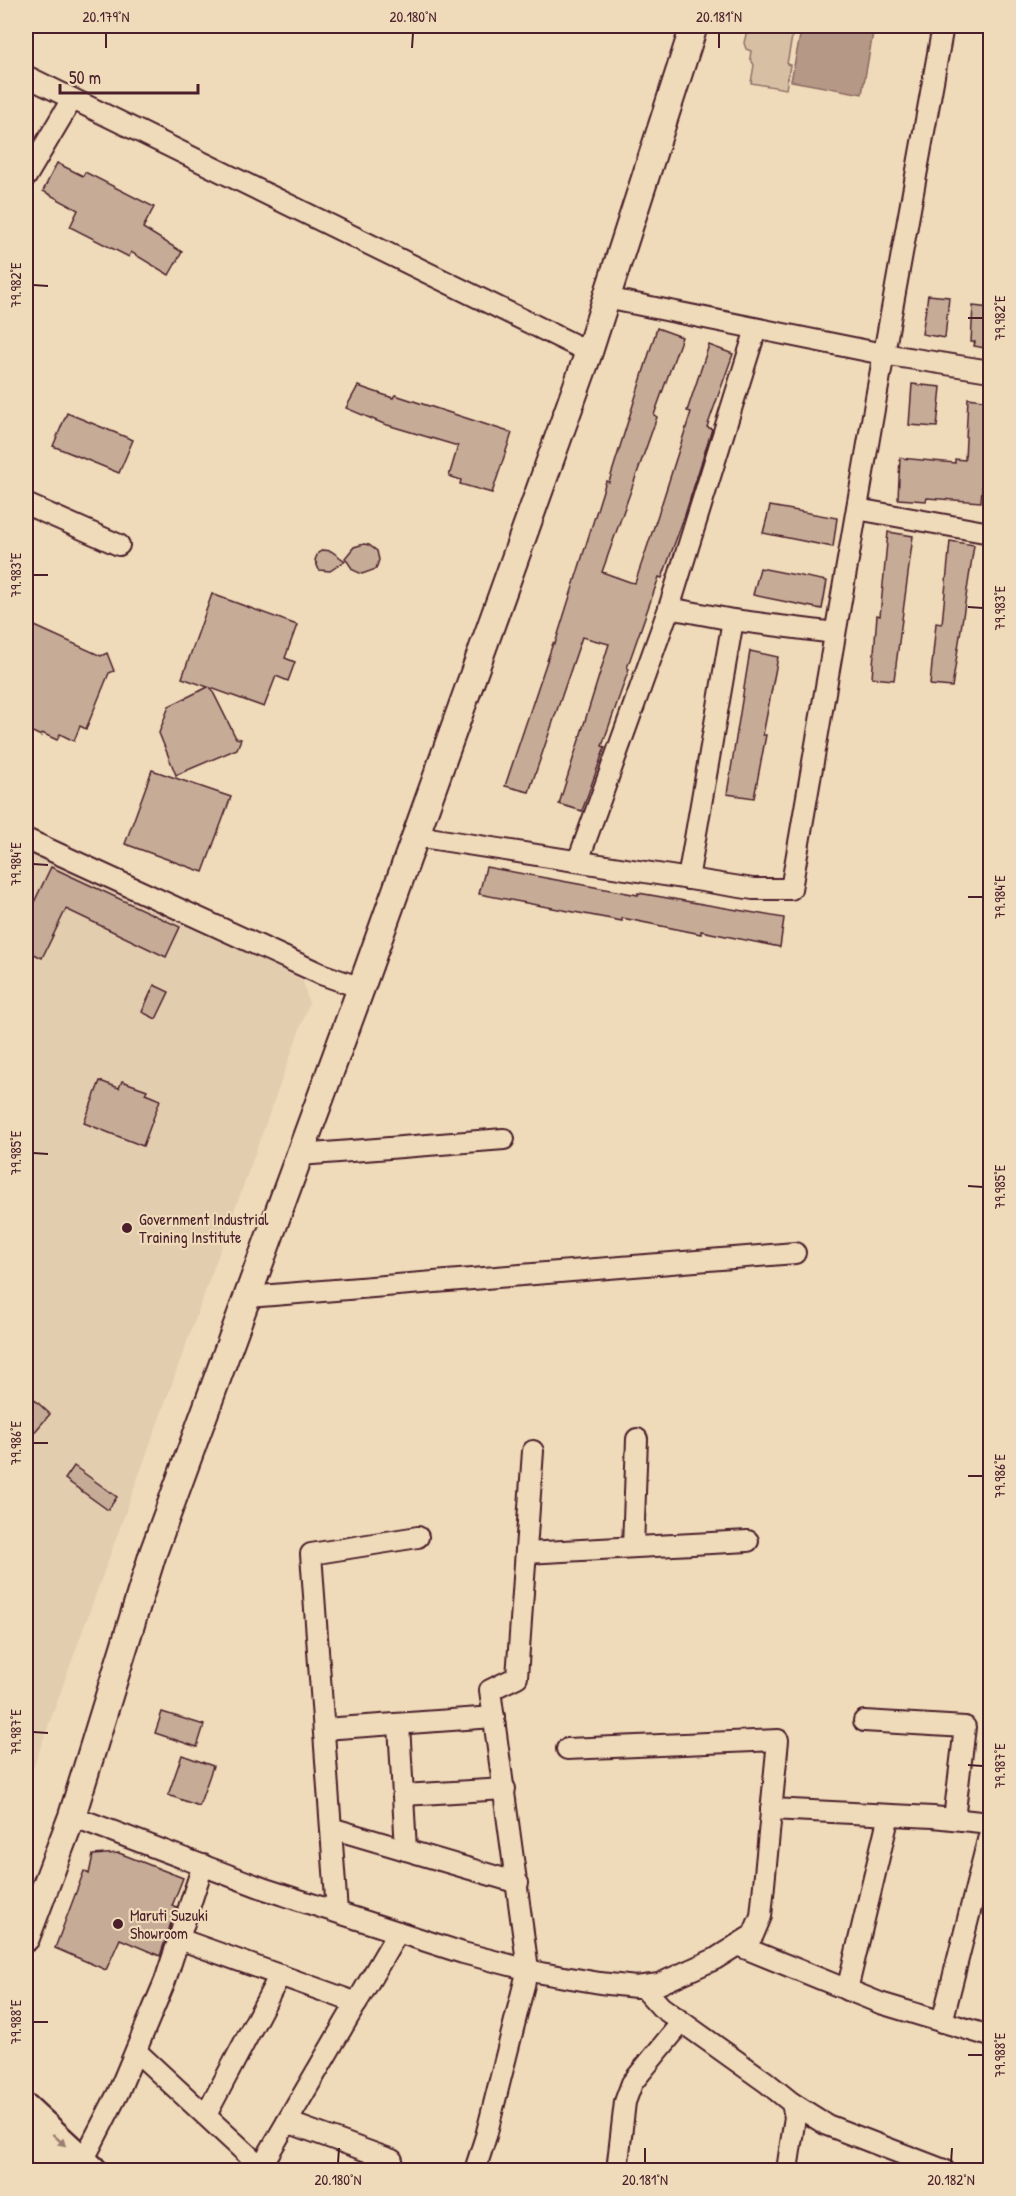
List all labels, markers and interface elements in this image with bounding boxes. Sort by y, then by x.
text: 20.179°N [83,6,129,27]
text: 20.180°N [389,6,437,27]
text: 20.181°N [696,6,742,27]
scale bar [60,57,198,95]
text: 50 m [69,65,101,90]
text: 79.982°E [5,262,26,308]
text: 79.982°E [989,295,1010,341]
text: 79.983°E [5,552,26,597]
text: 79.983°E [989,585,1010,630]
text: 79.984°E [5,842,26,886]
text: 79.984°E [989,875,1010,919]
text: 79.985°E [5,1130,26,1175]
text: 79.985°E [989,1164,1010,1209]
place label: Government Industrial Training Institute [139,1208,269,1248]
marker: Government Industrial Training Institute [120,1221,134,1235]
text: 79.986°E [5,1421,26,1465]
text: 79.986°E [989,1454,1010,1498]
text: 79.987°E [5,1709,26,1755]
text: 79.987°E [989,1743,1010,1789]
place label: Maruti Suzuki Showroom [130,1904,208,1944]
marker: Maruti Suzuki Showroom [111,1917,125,1931]
text: 79.988°E [5,1999,26,2044]
text: 79.988°E [989,2032,1010,2077]
one-way arrow [51,2133,66,2146]
text: 20.180°N [314,2169,362,2190]
text: 20.181°N [622,2169,668,2190]
text: 20.182°N [927,2169,975,2190]

